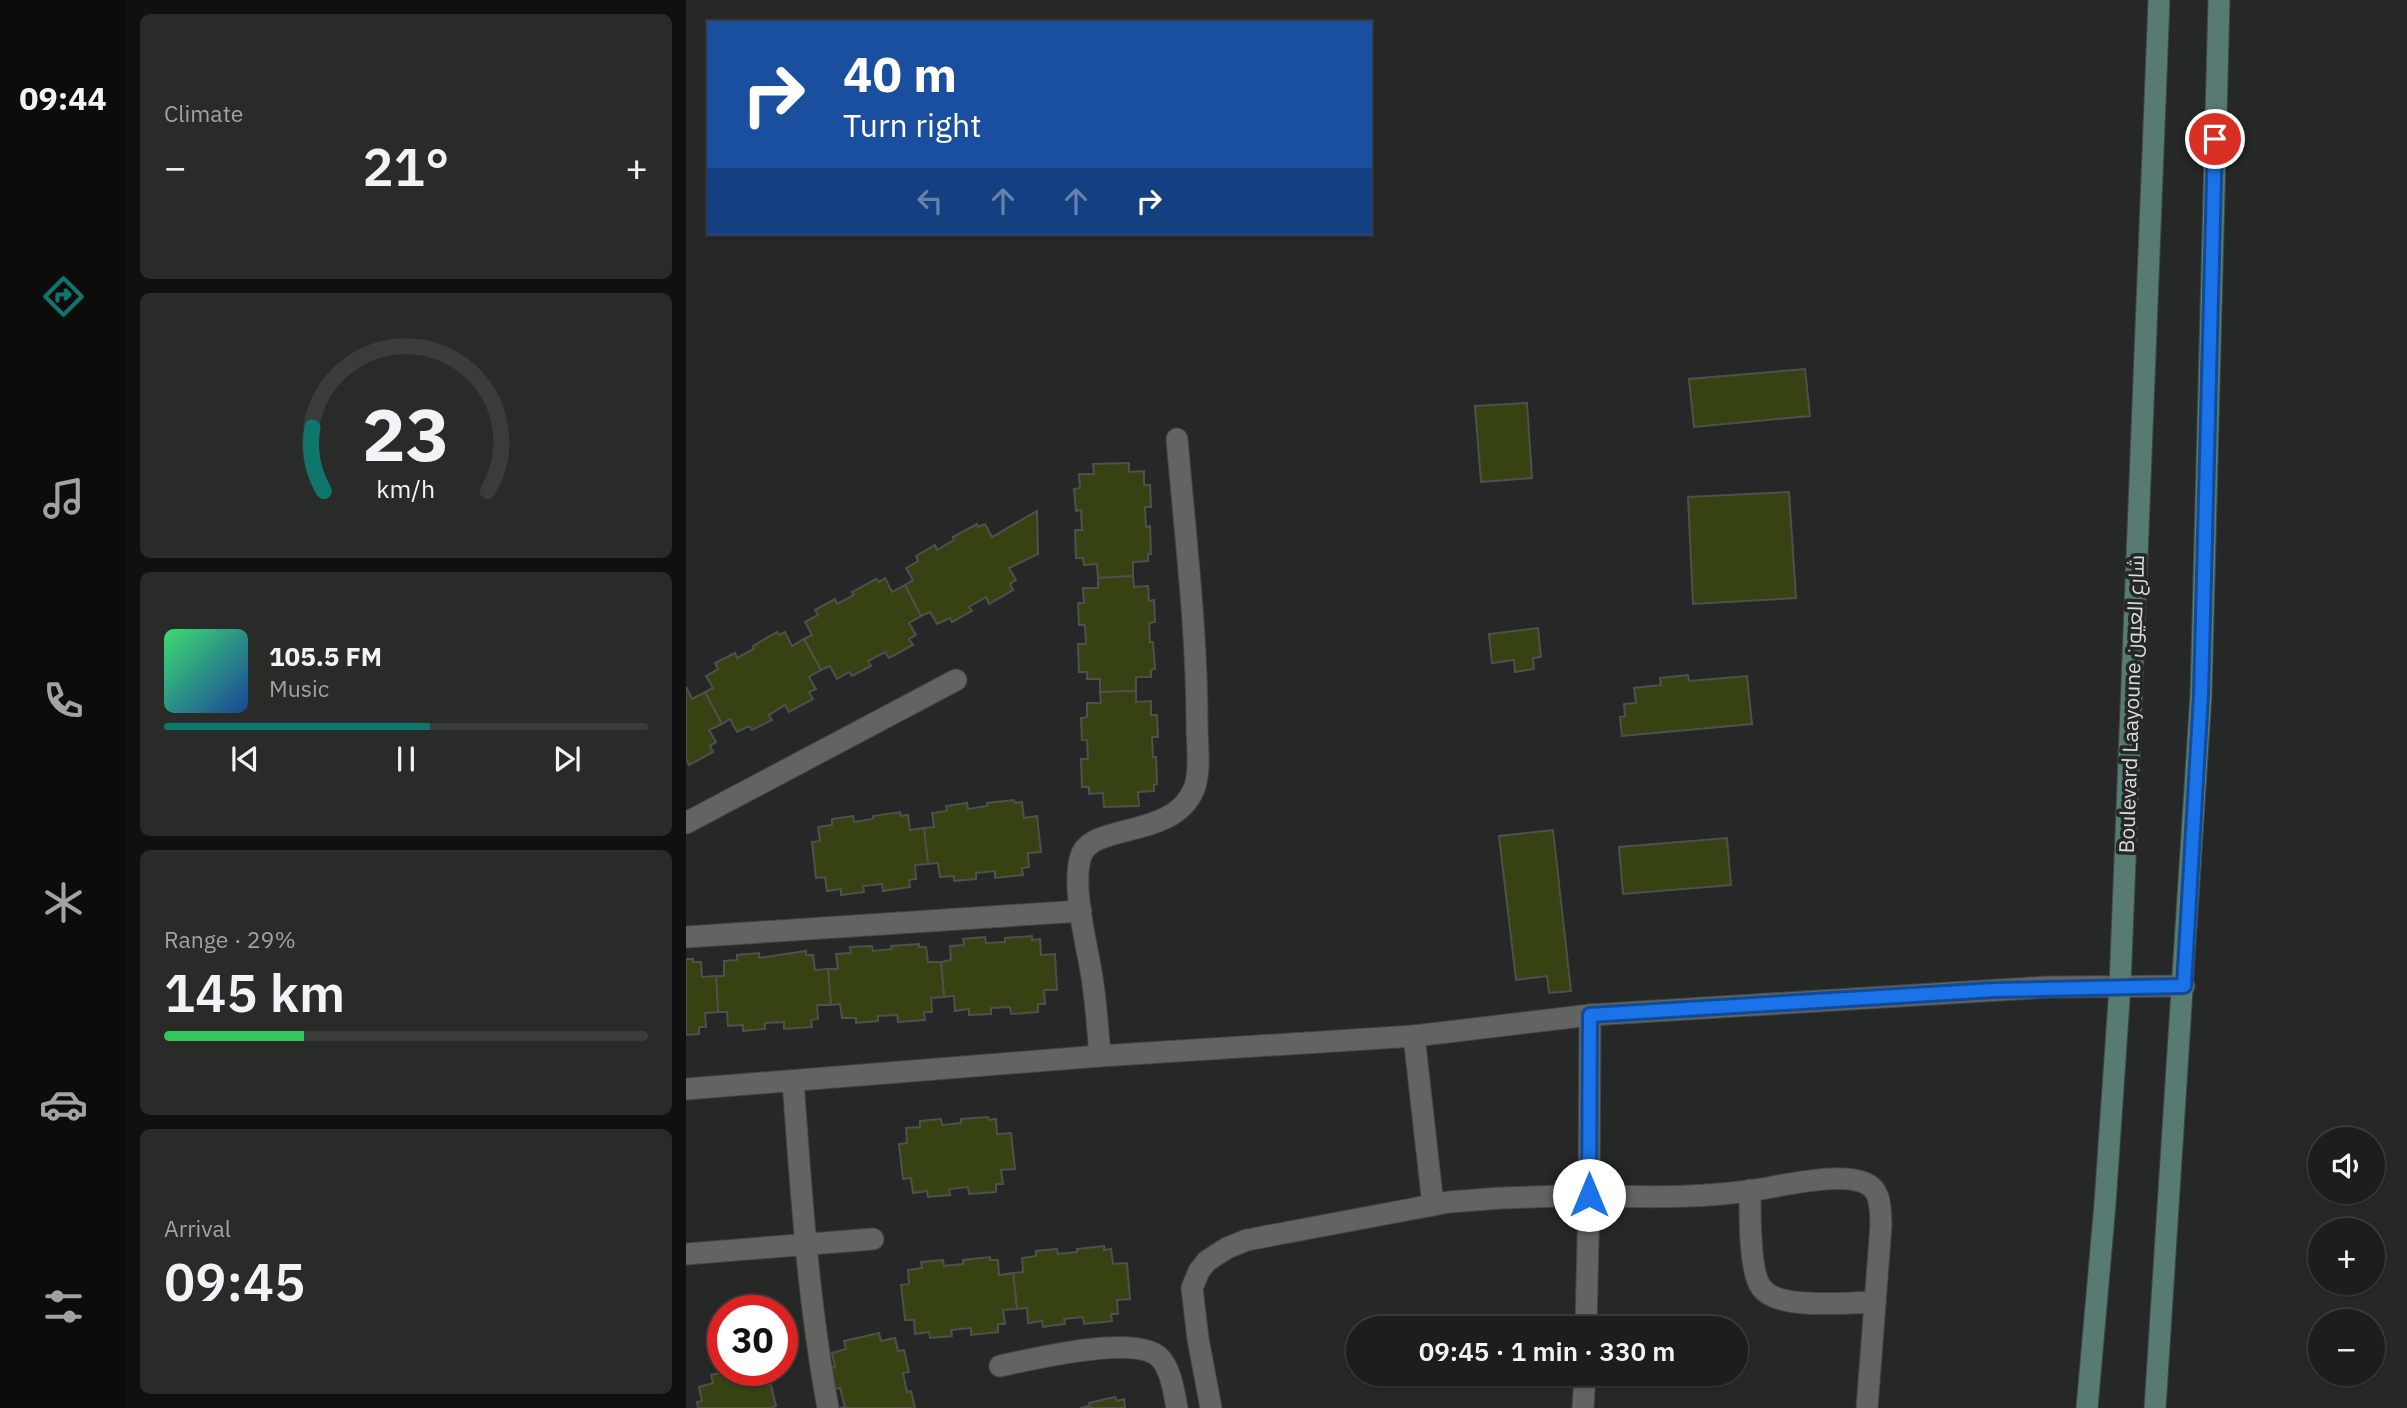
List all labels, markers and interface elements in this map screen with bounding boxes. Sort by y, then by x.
text: 40 m [843,42,957,105]
icon: right [728,49,819,140]
text: 09:44 [19,77,107,119]
text: Climate [164,98,243,128]
text: Turn right [843,104,981,146]
pin [2185,109,2245,169]
icon: arrive [2196,120,2234,158]
text: 21° [363,133,449,200]
text: − [164,142,187,191]
text: + [625,142,648,191]
icon: left [911,182,949,220]
icon: ahead [984,182,1022,220]
icon: ahead [1057,182,1095,220]
icon: right [1130,182,1168,220]
icon: directions [39,272,88,321]
text: 23 [362,387,450,482]
text: km/h [377,472,435,505]
icon: music [39,474,88,523]
street label: Boulevard Laayoune شارع العيون [2112,554,2151,854]
text: 105.5 FM [269,639,382,673]
text: Music [269,673,329,703]
icon: phone [39,676,88,725]
icon: previous [226,740,264,778]
icon: pause [387,740,425,778]
icon: next [548,740,586,778]
icon: climate [39,878,88,927]
text: Range · 29% [164,924,296,954]
text: 145 km [164,959,345,1026]
icon: car [39,1080,88,1129]
map controls [2308,1127,2385,1386]
button: sound [2308,1127,2385,1204]
position arrow [1552,1158,1626,1232]
text: Arrival [164,1213,231,1243]
button: + [2308,1218,2385,1295]
text: 09:45 [164,1248,305,1315]
icon: filters [39,1282,88,1331]
speed limit sign: 30 [707,1295,798,1386]
button: − [2308,1309,2385,1386]
text: 09:45 · 1 min · 330 m [1419,1334,1675,1368]

